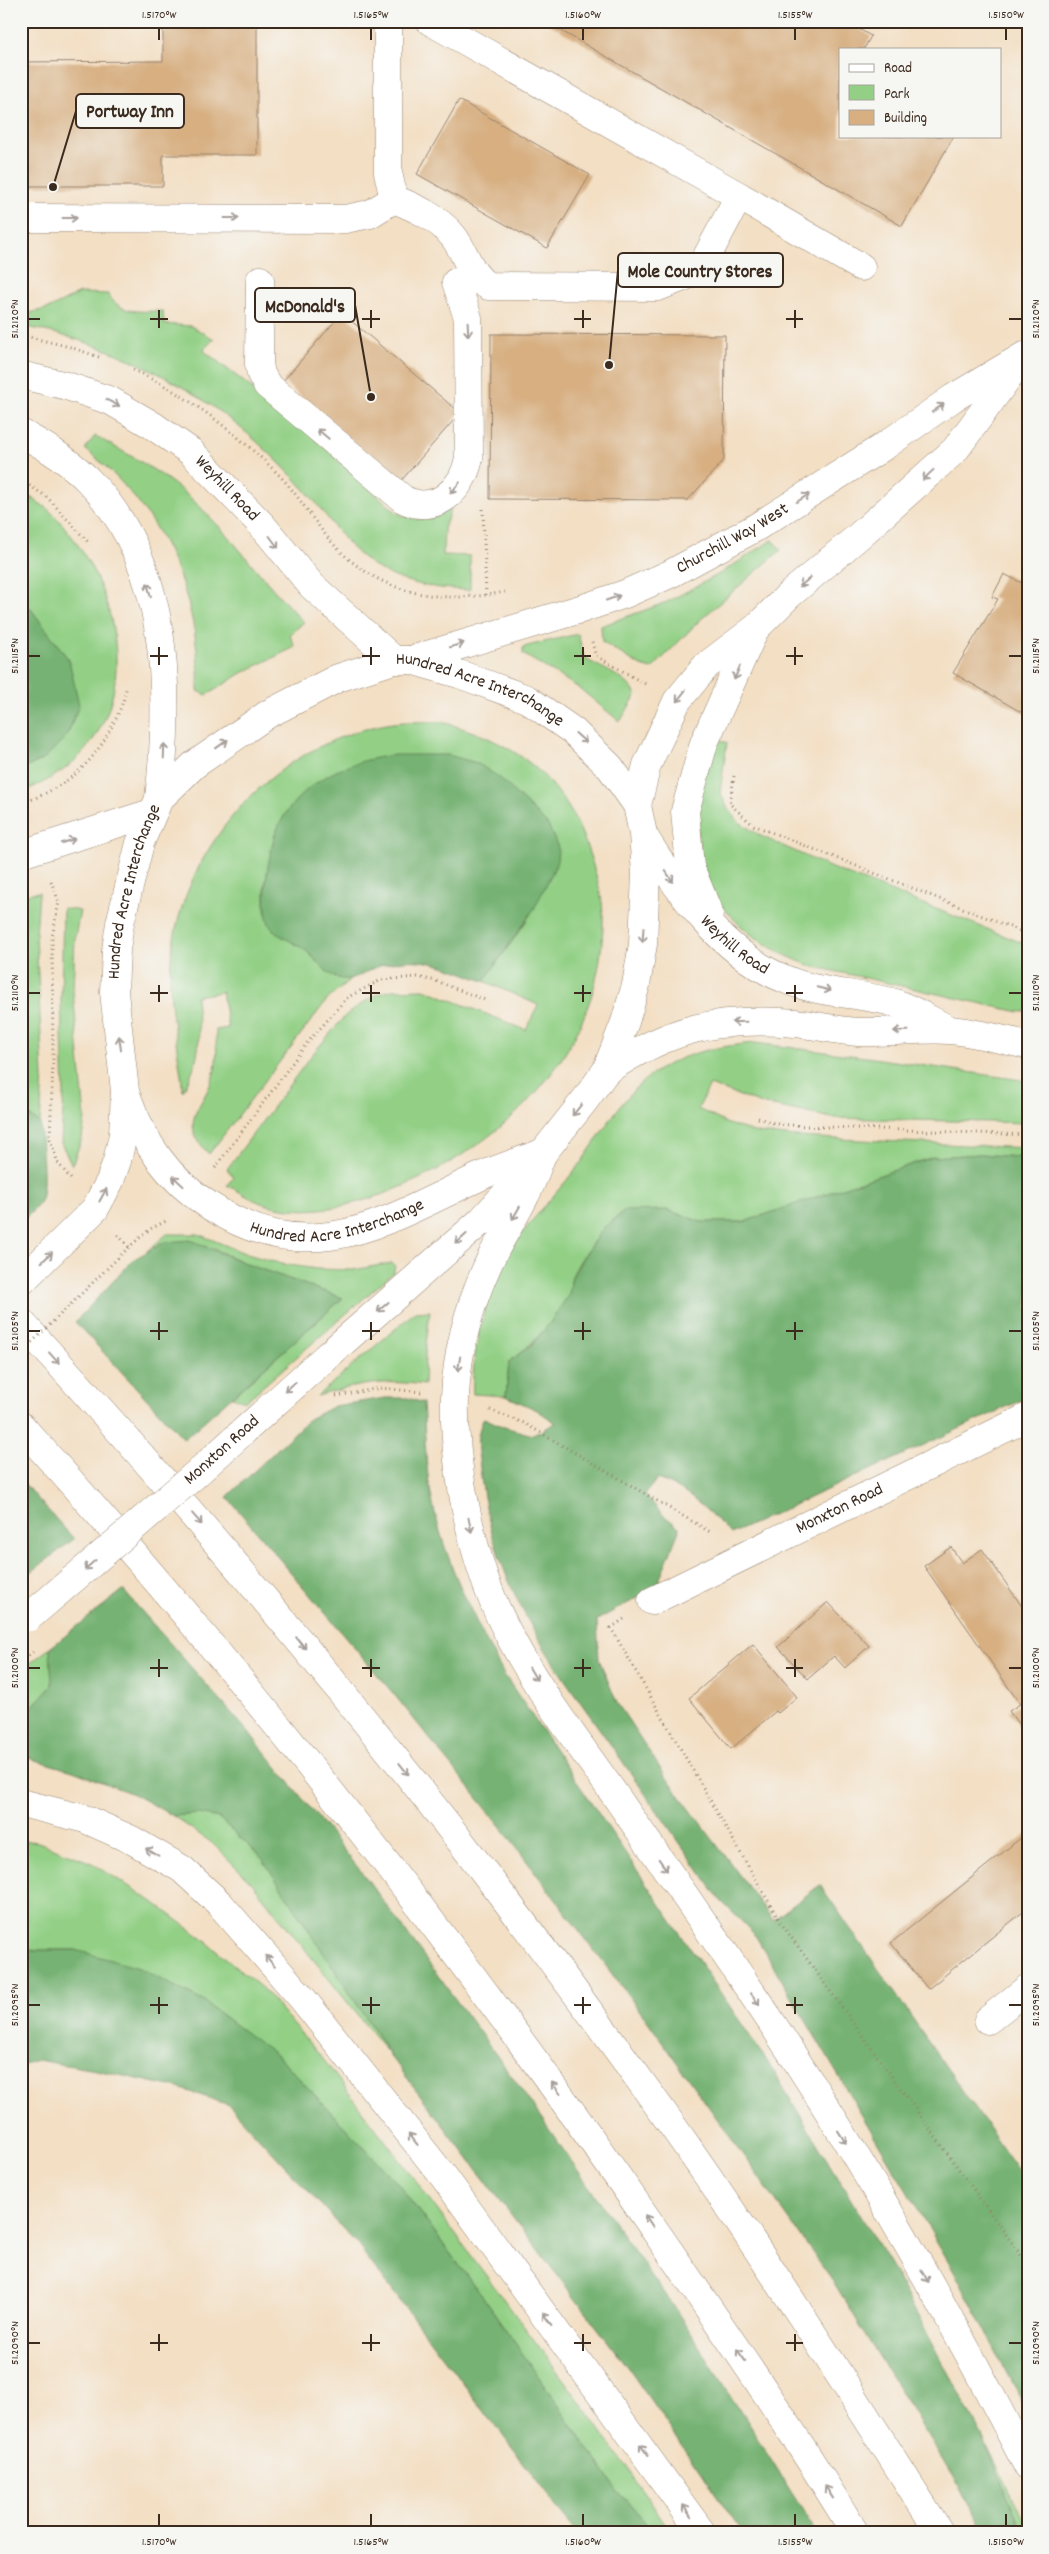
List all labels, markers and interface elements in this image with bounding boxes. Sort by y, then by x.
text: 1.5170°W [142,7,176,24]
text: 1.5165°W [354,7,389,24]
text: 1.5160°W [565,7,601,24]
text: 1.5155°W [778,7,812,24]
text: 1.5150°W [988,7,1024,24]
legend [839,48,1002,138]
text: Road [884,58,912,80]
text: Park [884,84,910,106]
callout: Portway Inn [76,94,184,128]
text: Portway Inn [86,100,174,127]
text: Building [884,108,927,130]
one-way arrow [62,213,78,223]
one-way arrow [224,213,240,223]
callout: Mole Country Stores [618,253,783,287]
text: Mole Country Stores [628,260,773,287]
callout: McDonald's [255,288,355,322]
text: McDonald's [265,295,345,322]
text: 51.2120°N [7,299,24,339]
text: 51.2120°N [1028,299,1045,339]
one-way arrow [464,321,473,337]
one-way arrow [105,399,120,408]
one-way arrow [931,403,945,413]
one-way arrow [317,428,330,439]
street label: Weyhill Road [189,450,265,527]
one-way arrow [921,469,934,481]
one-way arrow [449,481,460,494]
one-way arrow [795,493,809,503]
street label: Churchill Way West [672,497,794,581]
one-way arrow [269,535,280,548]
one-way arrow [799,576,812,587]
one-way arrow [144,582,153,598]
one-way arrow [605,593,620,602]
text: 51.2115°N [7,638,24,674]
text: 51.2115°N [1028,638,1045,674]
one-way arrow [449,640,465,650]
street label: Hundred Acre Interchange [396,648,569,734]
one-way arrow [731,665,741,680]
one-way arrow [676,689,687,702]
one-way arrow [574,732,587,744]
one-way arrow [215,739,229,749]
one-way arrow [159,743,169,759]
street label: Hundred Acre Interchange [102,800,168,980]
one-way arrow [60,835,76,845]
one-way arrow [664,868,674,882]
street label: Weyhill Road [694,910,774,982]
one-way arrow [639,927,648,943]
text: 51.2110°N [7,974,24,1012]
text: 51.2110°N [1028,974,1045,1012]
one-way arrow [815,985,831,994]
one-way arrow [732,1018,748,1027]
one-way arrow [894,1026,910,1036]
one-way arrow [114,1035,124,1051]
one-way arrow [571,1103,582,1116]
one-way arrow [171,1175,184,1187]
one-way arrow [98,1187,108,1202]
street label: Hundred Acre Interchange [246,1193,428,1250]
one-way arrow [510,1205,520,1219]
one-way arrow [455,1233,468,1245]
one-way arrow [41,1251,53,1263]
one-way arrow [377,1301,390,1313]
text: 51.2105°N [7,1311,24,1351]
text: 51.2105°N [1028,1311,1045,1351]
one-way arrow [48,1351,60,1364]
one-way arrow [453,1355,463,1371]
one-way arrow [284,1382,297,1393]
street label: Monxton Road [179,1410,266,1491]
street label: Monxton Road [792,1477,888,1541]
one-way arrow [191,1512,202,1525]
one-way arrow [466,1517,475,1533]
one-way arrow [83,1559,96,1570]
one-way arrow [296,1636,307,1649]
text: 51.2100°N [7,1647,24,1688]
text: 51.2100°N [1028,1647,1045,1688]
one-way arrow [528,1666,538,1680]
one-way arrow [398,1762,409,1775]
one-way arrow [145,1846,159,1856]
one-way arrow [658,1858,668,1872]
one-way arrow [265,1954,276,1967]
text: 51.2095°N [7,1984,24,2026]
text: 51.2095°N [1028,1984,1045,2026]
one-way arrow [750,1992,760,2006]
one-way arrow [551,2081,561,2095]
one-way arrow [837,2129,847,2143]
one-way arrow [408,2133,419,2146]
one-way arrow [644,2215,654,2229]
one-way arrow [921,2269,931,2283]
one-way arrow [542,2313,553,2326]
text: 51.2090°N [7,2321,24,2365]
text: 51.2090°N [1028,2321,1045,2365]
one-way arrow [736,2348,746,2362]
one-way arrow [638,2444,649,2457]
one-way arrow [824,2485,834,2499]
one-way arrow [682,2504,692,2518]
text: 1.5170°W [142,2534,176,2551]
text: 1.5165°W [354,2534,389,2551]
text: 1.5160°W [565,2534,601,2551]
text: 1.5155°W [778,2534,812,2551]
text: 1.5150°W [988,2534,1024,2551]

